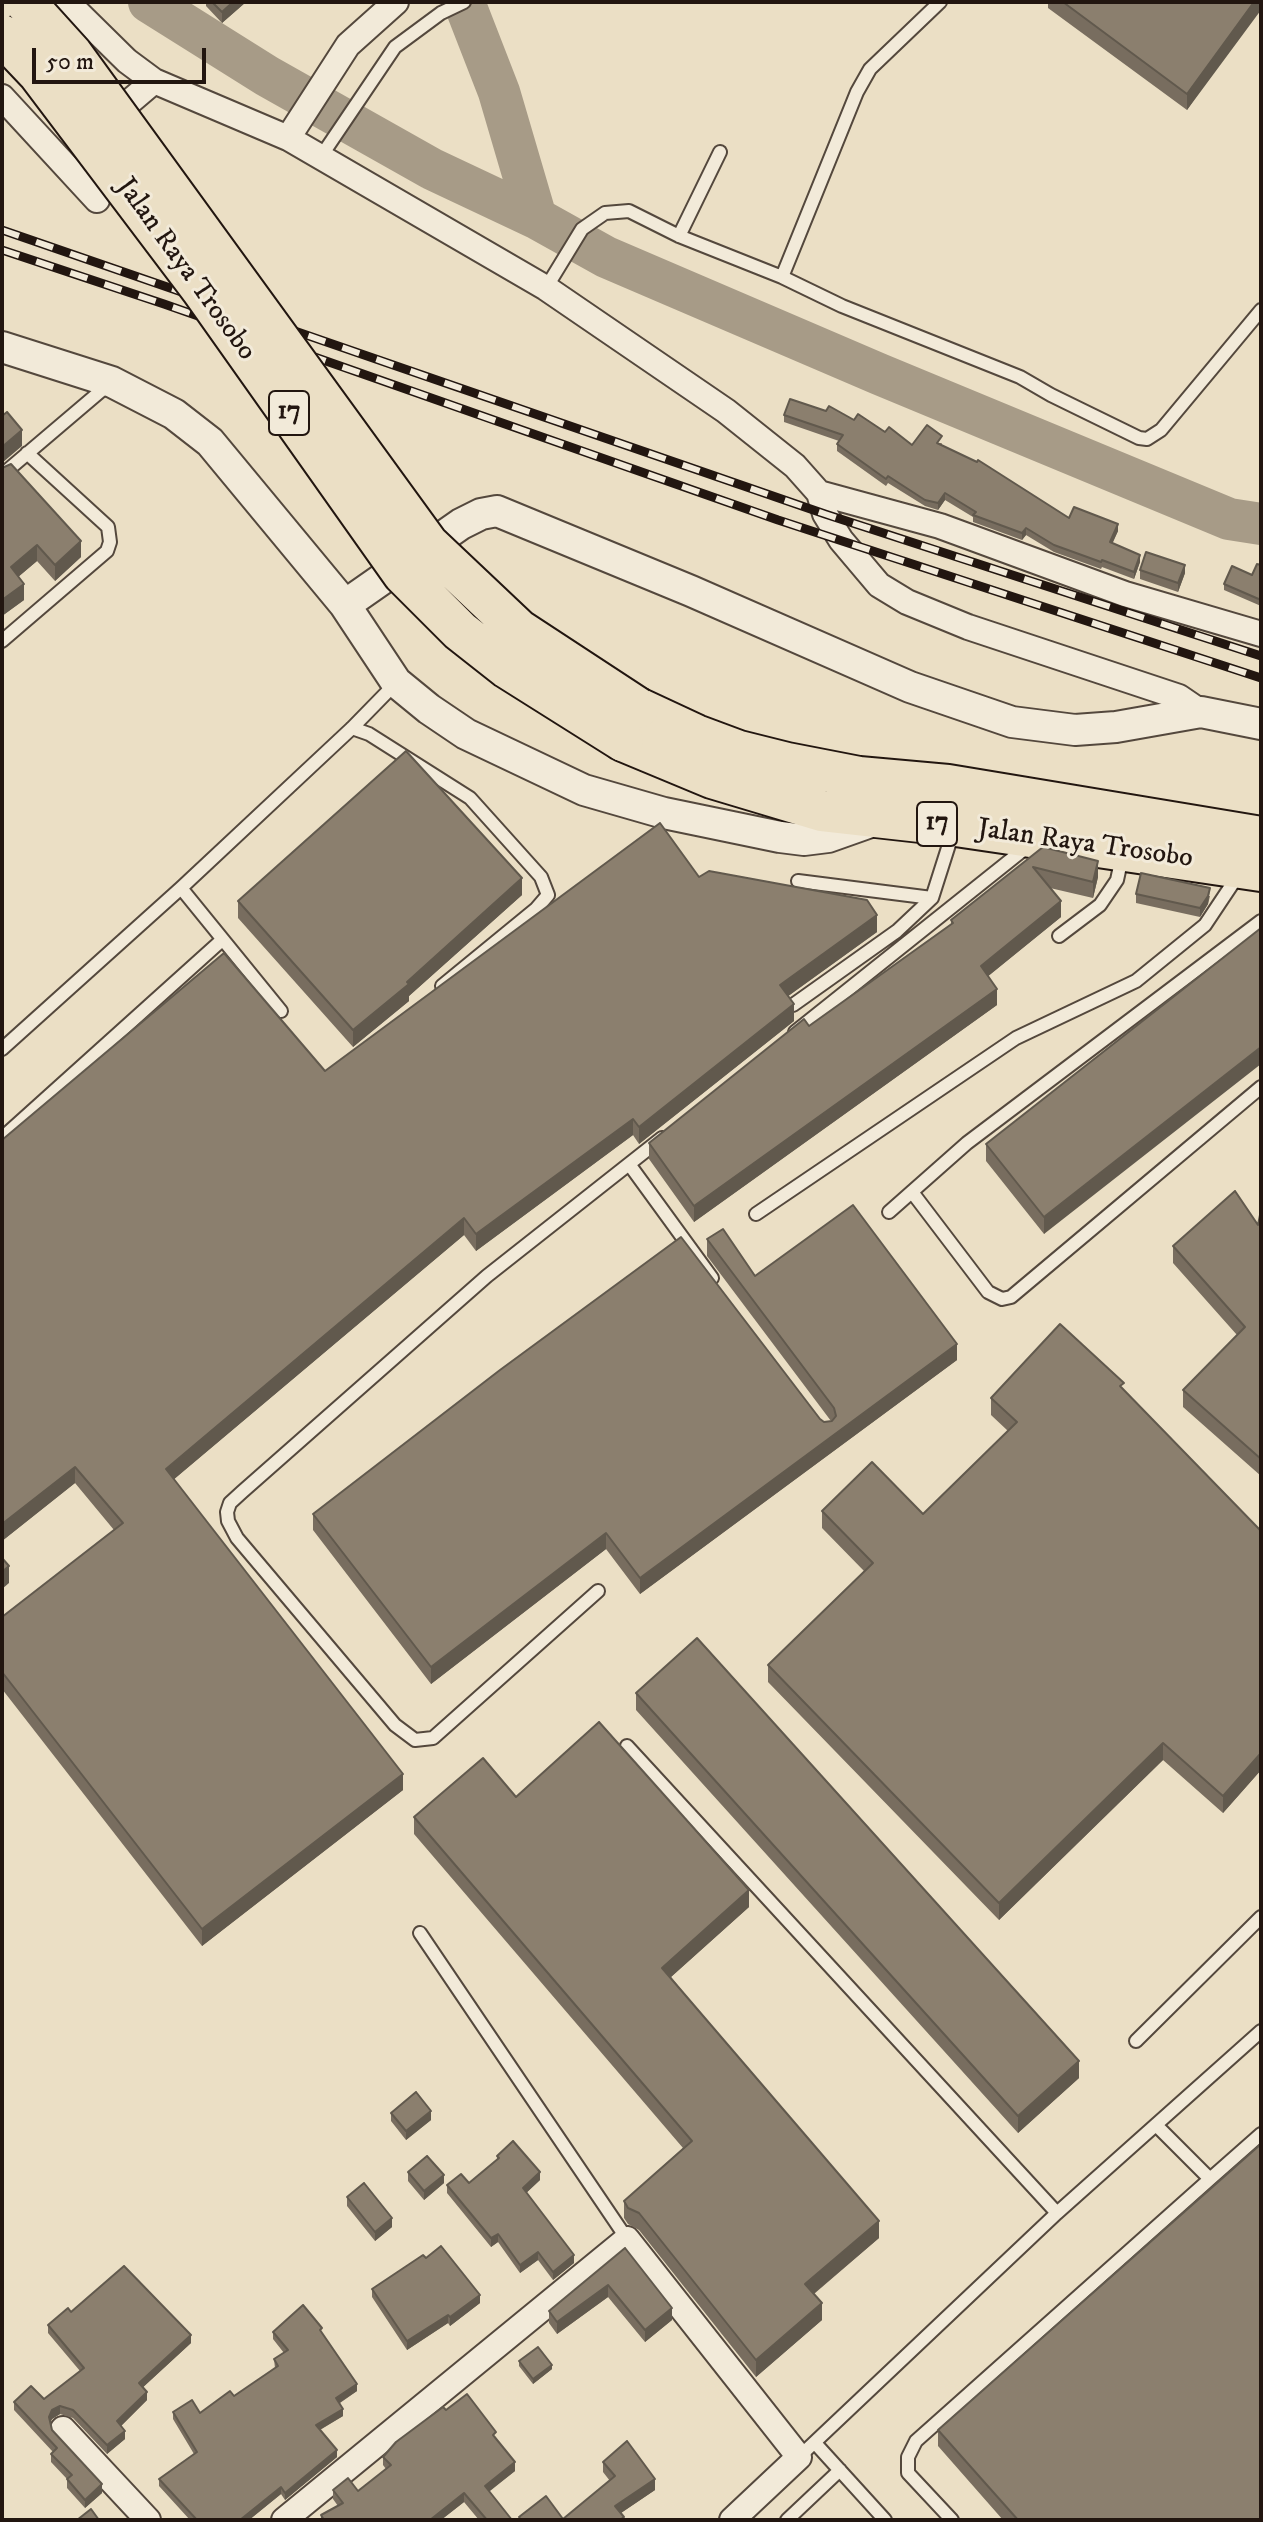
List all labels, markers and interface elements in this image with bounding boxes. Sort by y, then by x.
scale bar [36,32,210,82]
text: 50 m [46,47,94,77]
street label: Jalan Raya Trosobo [108,172,262,368]
road number: 17 [269,391,309,435]
road number: 17 [917,802,957,846]
street label: Jalan Raya Trosobo [975,813,1195,877]

